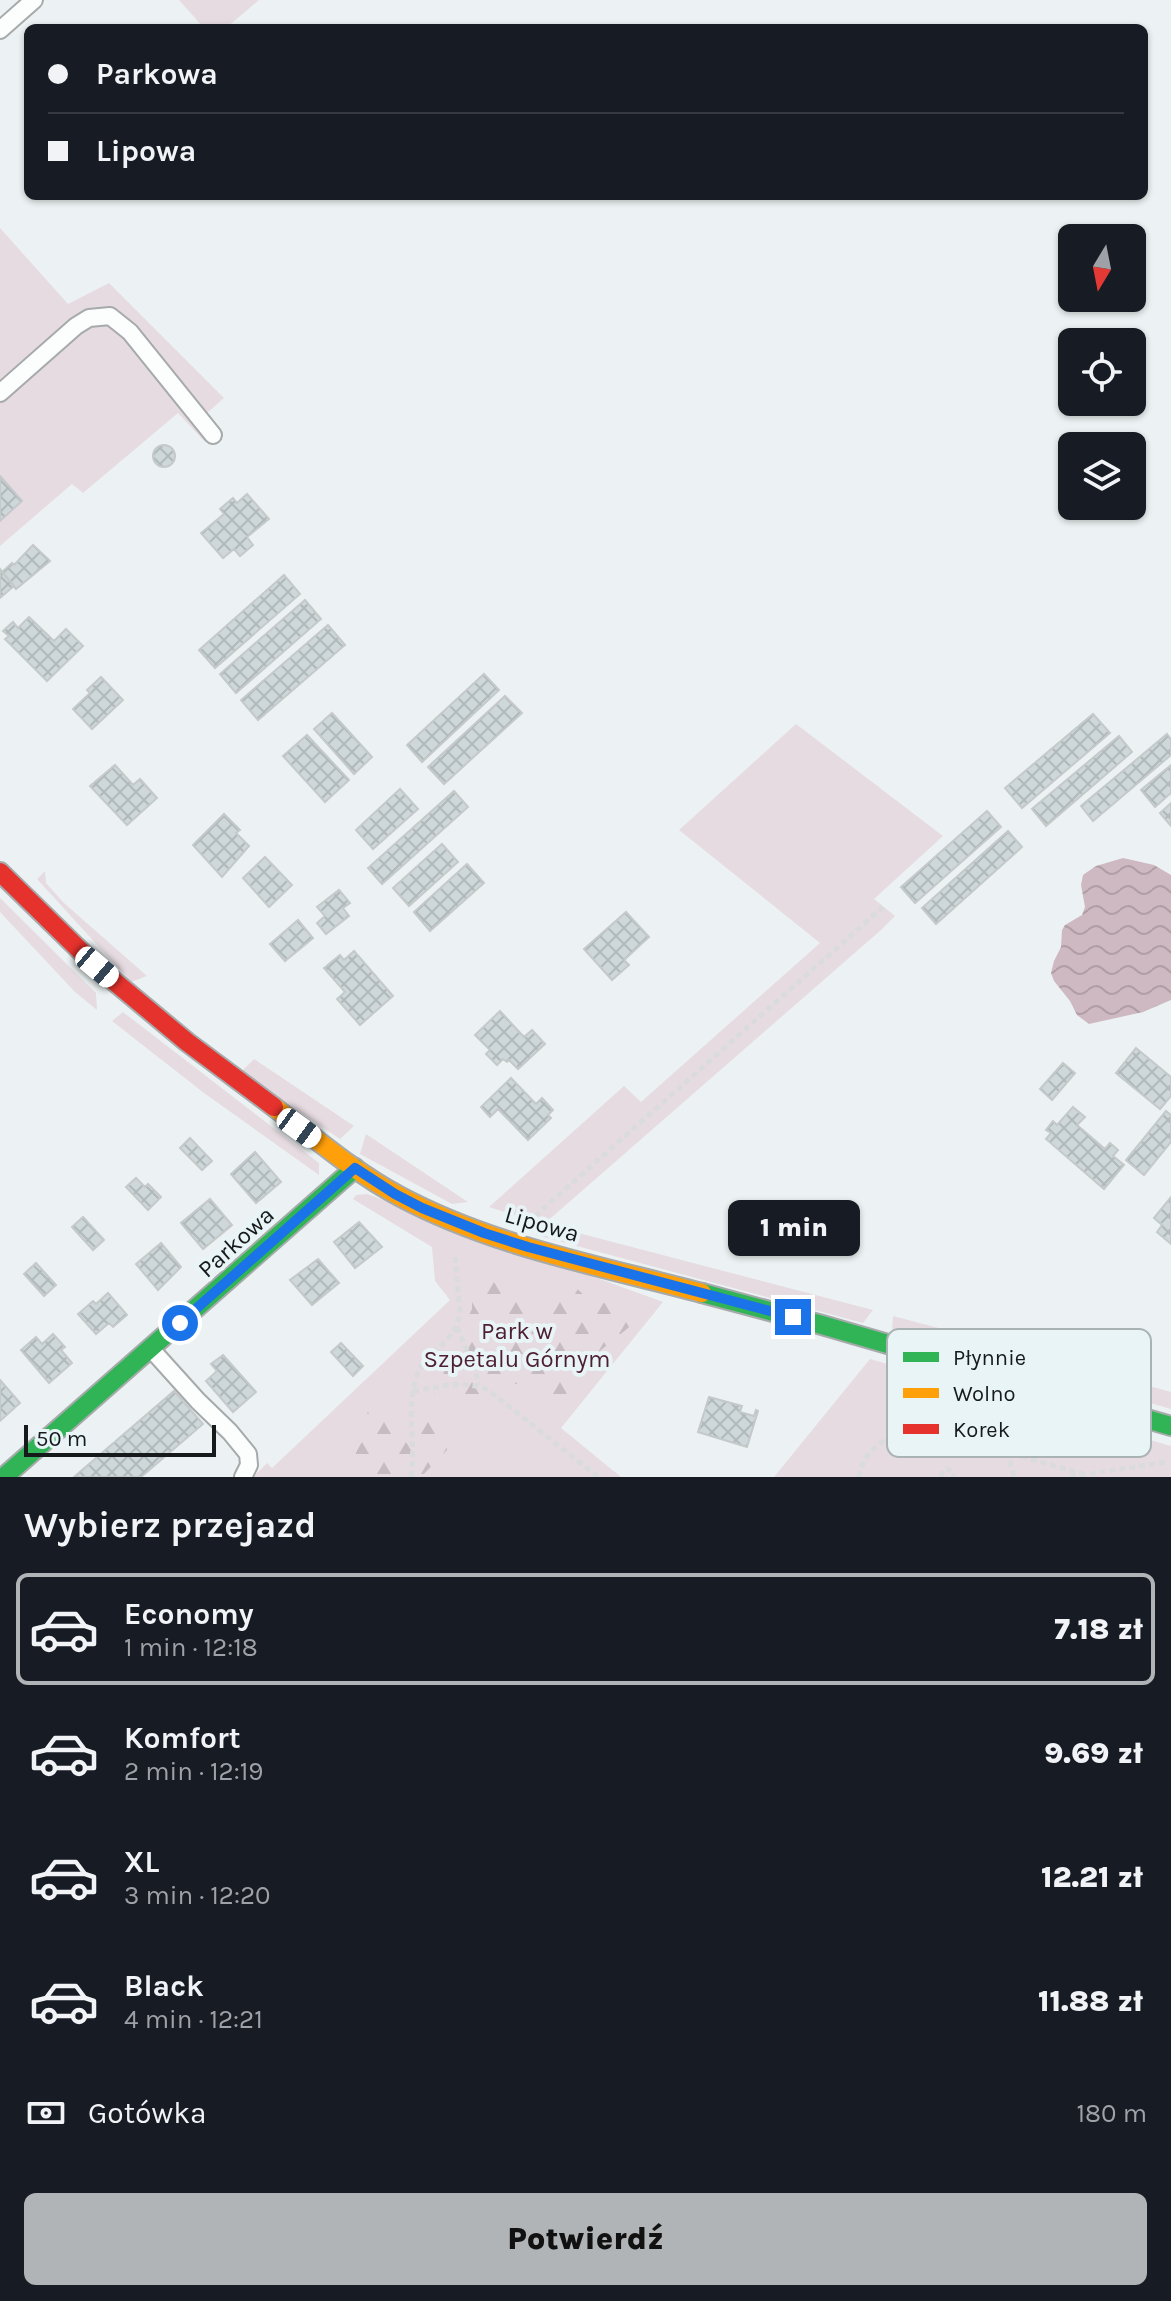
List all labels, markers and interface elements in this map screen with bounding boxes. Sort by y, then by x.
text: Parkowa [96,56,218,92]
text: Lipowa [96,133,196,169]
north arrow [1058,224,1146,312]
map controls [1058,224,1146,520]
button: locate [1058,328,1146,416]
button: layers [1058,432,1146,520]
car [71,942,123,992]
car [273,1104,325,1152]
street label: Lipowa [502,1200,582,1248]
street label: Parkowa [192,1201,280,1283]
callout: 1 min [727,1201,859,1257]
text: 1 min [760,1212,828,1243]
route end [775,1299,811,1335]
route start [162,1305,198,1341]
park label: Park w Szpetalu Górnym [424,1317,610,1373]
legend [887,1329,1151,1457]
text: Płynnie [953,1345,1026,1371]
text: Wolno [953,1381,1015,1407]
text: Korek [953,1417,1010,1443]
scale bar [24,1421,216,1457]
text: 50 m [36,1426,87,1452]
text: Wybierz przejazd [24,1504,316,1546]
icon: car [28,1593,100,1665]
text: Economy [124,1596,254,1632]
text: 7.18 zł [1054,1611,1143,1647]
text: 1 min · 12:18 [124,1632,258,1663]
icon: car [28,1717,100,1789]
text: Komfort [124,1720,241,1756]
text: 9.69 zł [1044,1735,1143,1771]
text: 2 min · 12:19 [124,1756,263,1787]
icon: car [28,1841,100,1913]
text: XL [124,1844,159,1880]
text: 12.21 zł [1041,1859,1143,1895]
text: 3 min · 12:20 [124,1880,270,1911]
icon: car [28,1965,100,2037]
text: Black [124,1968,204,2004]
text: 11.88 zł [1038,1983,1143,2019]
text: 4 min · 12:21 [124,2004,263,2035]
icon: cash [24,2091,68,2135]
text: Gotówka [88,2095,207,2131]
text: 180 m [1077,2098,1147,2129]
button: Potwierdź [24,2193,1147,2285]

